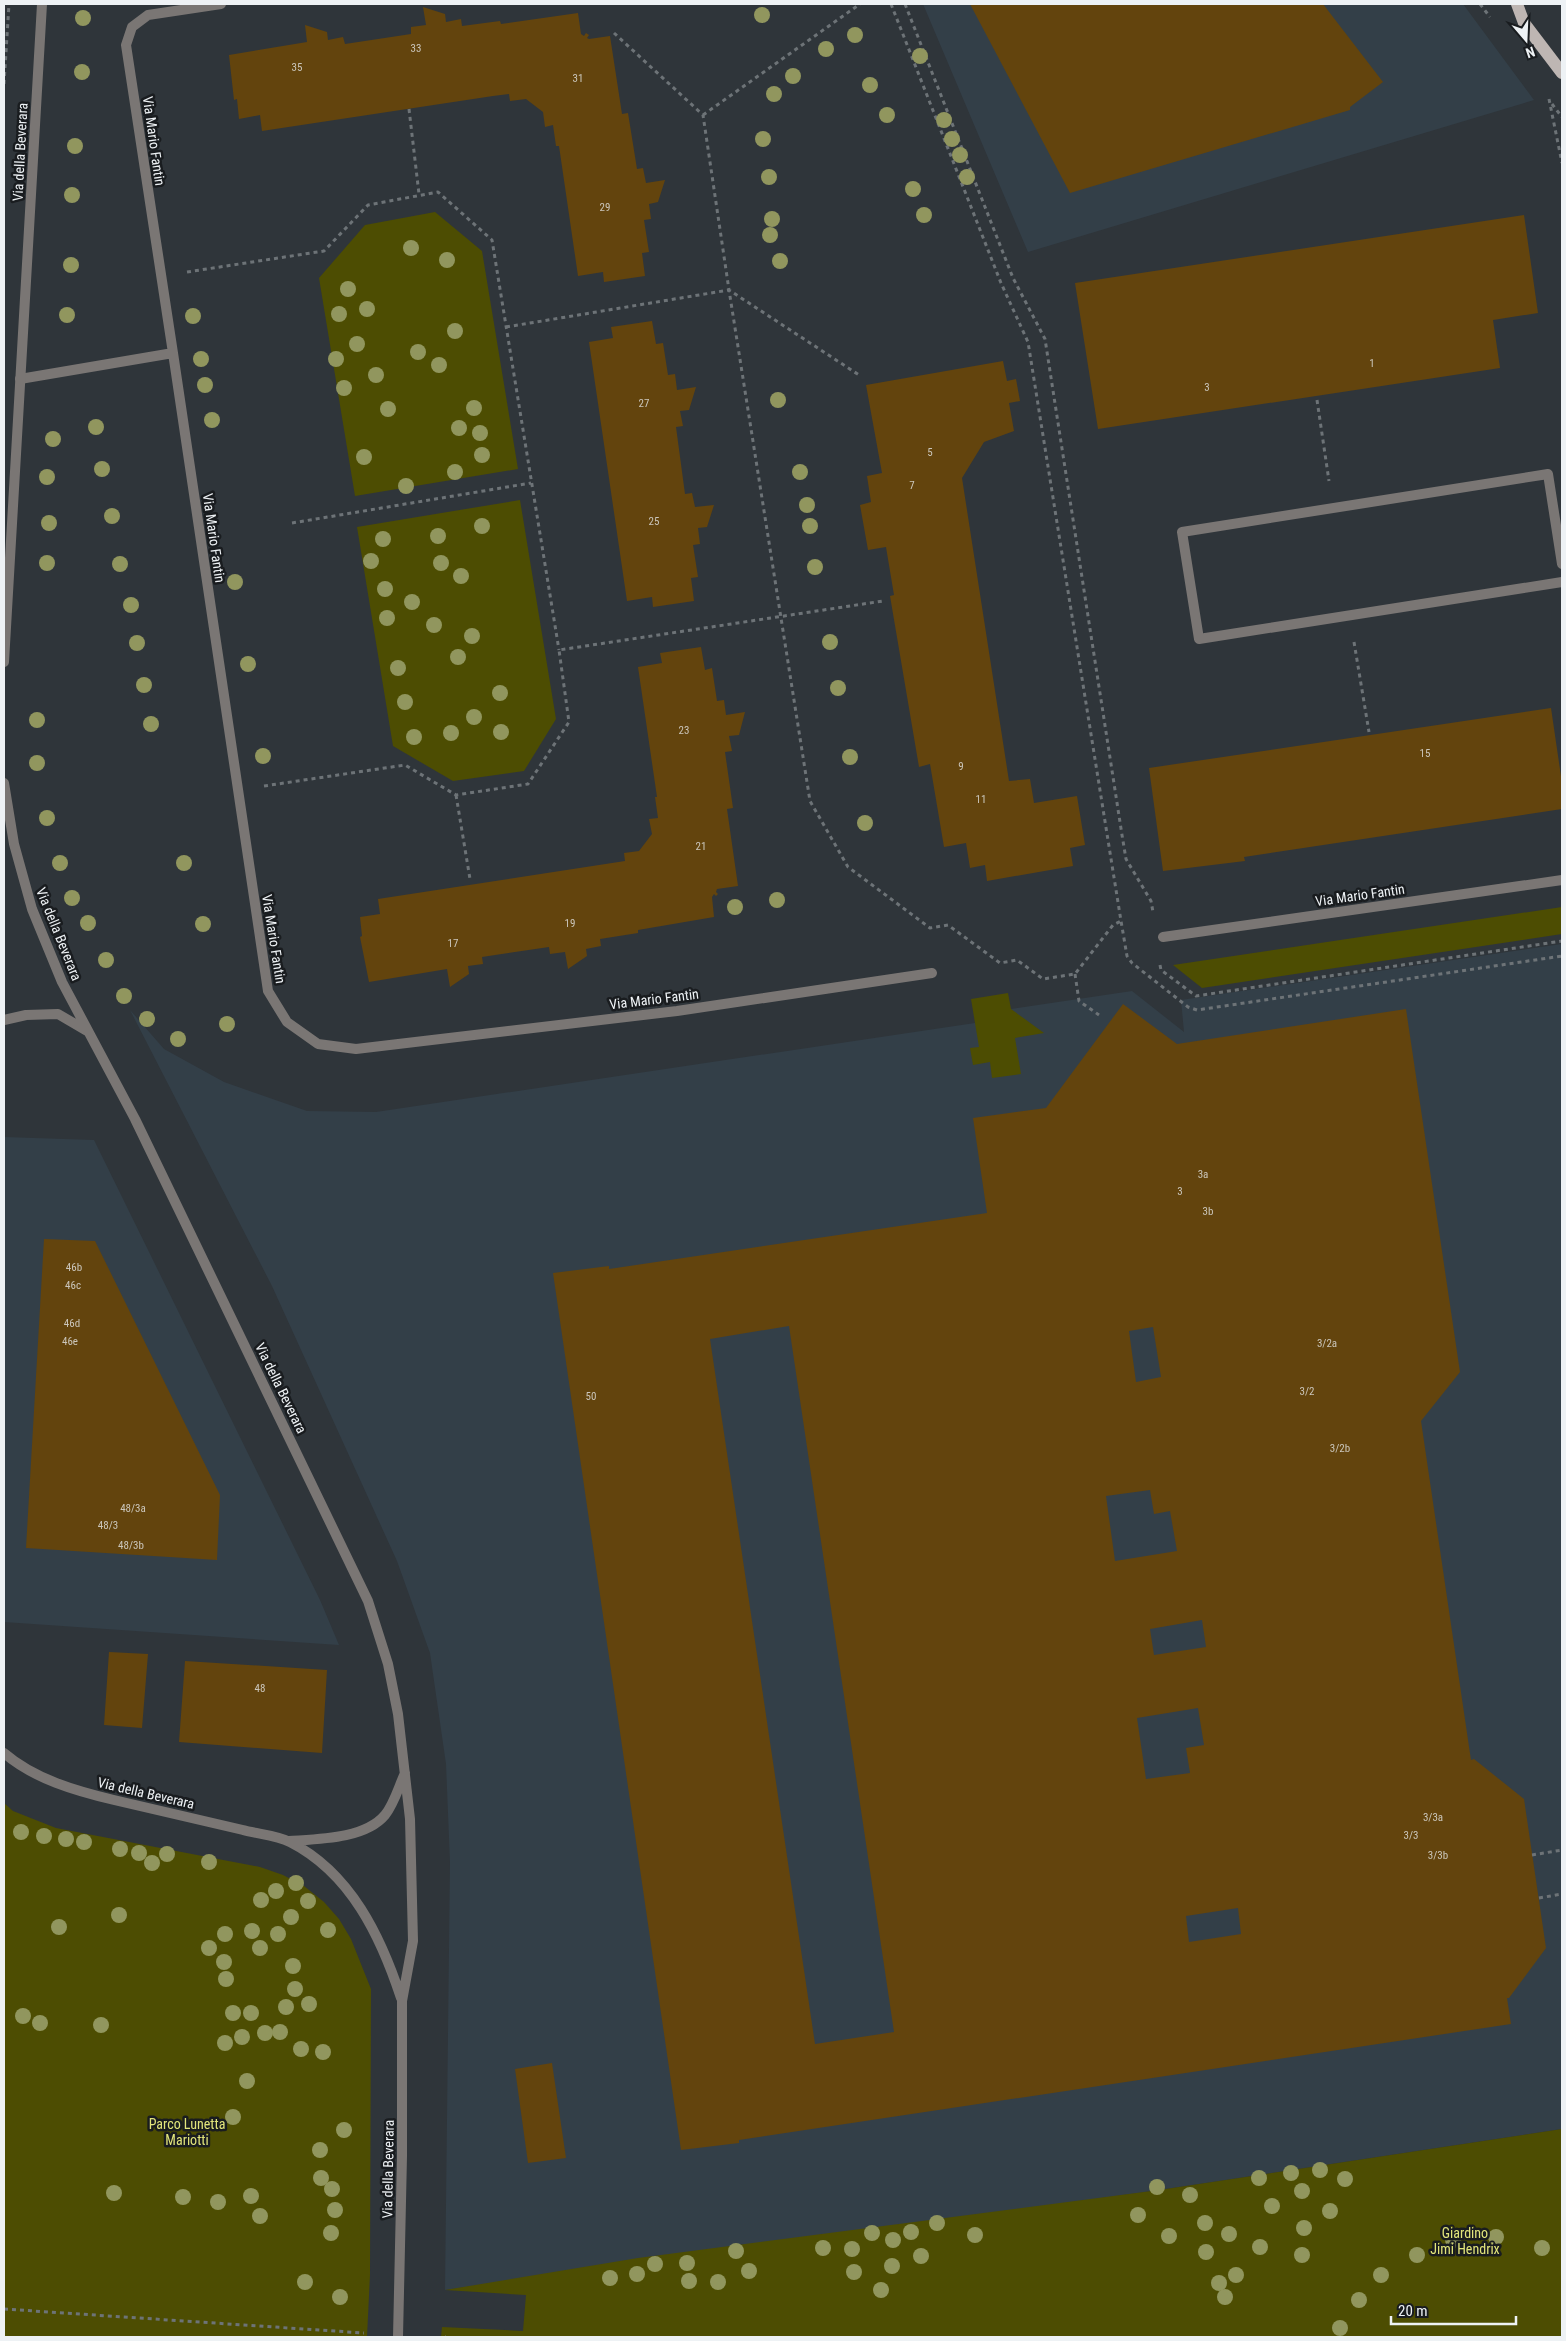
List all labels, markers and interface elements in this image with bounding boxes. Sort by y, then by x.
north arrow [1501,15,1551,65]
house number: 33 [411,42,421,55]
text: N [1524,43,1537,61]
house number: 35 [292,61,302,74]
house number: 31 [573,72,583,85]
street label: Via Mario Fantin [140,95,168,187]
street label: Via della Beverara [9,102,31,202]
house number: 29 [600,201,610,214]
house number: 1 [1369,357,1375,370]
house number: 3 [1204,381,1210,394]
house number: 27 [639,397,649,410]
house number: 5 [927,446,933,459]
house number: 7 [909,479,915,492]
street label: Via Mario Fantin [200,492,228,584]
house number: 25 [649,515,659,528]
house number: 23 [679,724,689,737]
house number: 15 [1420,747,1430,760]
house number: 9 [958,760,964,773]
house number: 11 [976,793,986,806]
house number: 21 [696,840,706,853]
street label: Via Mario Fantin [1314,881,1406,909]
street label: Via della Beverara [33,885,85,983]
street label: Via Mario Fantin [259,893,289,985]
house number: 19 [565,917,575,930]
house number: 17 [448,937,458,950]
street label: Via Mario Fantin [608,986,700,1012]
house number: 3a [1198,1168,1208,1181]
house number: 3 [1177,1185,1183,1198]
house number: 3b [1203,1205,1213,1218]
house number: 46b [66,1261,82,1274]
house number: 46c [65,1279,81,1292]
house number: 46d [64,1317,80,1330]
house number: 46e [62,1335,78,1348]
house number: 3/2a [1317,1337,1337,1350]
street label: Via della Beverara [252,1340,310,1436]
house number: 3/2 [1300,1385,1314,1398]
house number: 50 [586,1390,596,1403]
house number: 3/2b [1330,1442,1350,1455]
house number: 48/3a [120,1502,146,1515]
house number: 48/3 [98,1519,118,1532]
house number: 48/3b [118,1539,144,1552]
house number: 48 [255,1682,265,1695]
street label: Via della Beverara [96,1774,196,1812]
house number: 3/3a [1423,1811,1443,1824]
house number: 3/3 [1404,1829,1418,1842]
house number: 3/3b [1428,1849,1448,1862]
park label: Parco Lunetta Mariotti [149,2116,225,2148]
street label: Via della Beverara [379,2119,397,2219]
park label: Giardino Jimi Hendrix [1430,2225,1500,2257]
scale bar [1391,2294,1516,2326]
text: 20 m [1398,2302,1428,2320]

